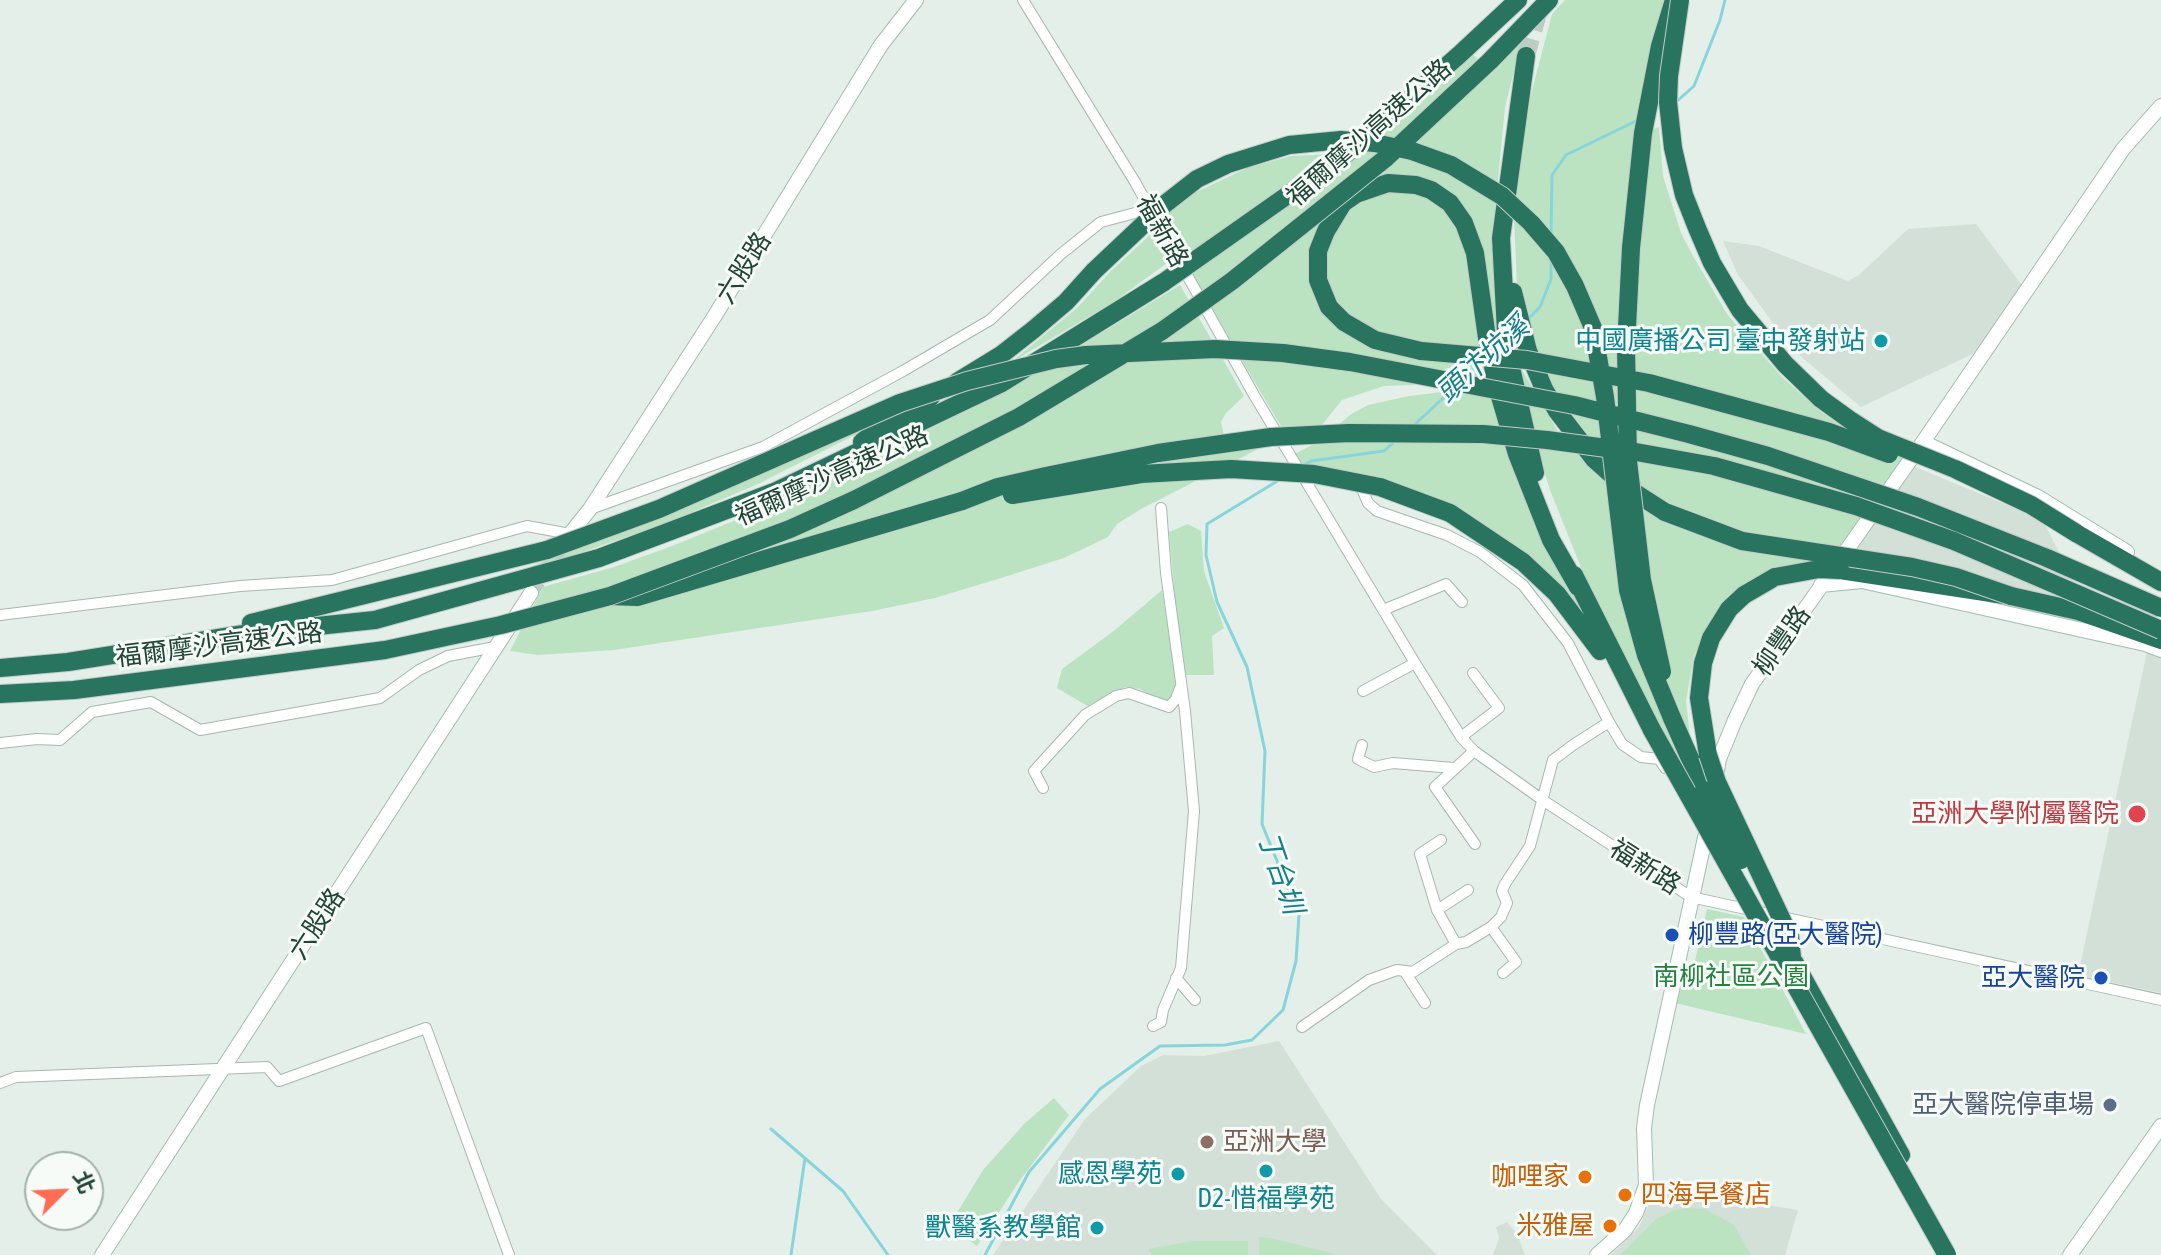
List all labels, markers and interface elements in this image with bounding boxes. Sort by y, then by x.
street label: 福爾摩沙高速公路 [1280,53,1458,213]
street label: 福新路 [1129,189,1195,273]
street label: 六股路 [710,227,778,309]
water label: 頭汴坑溪 [1430,310,1536,410]
place label: 中國廣播公司 臺中發射站 [1575,325,1865,357]
marker: 中國廣播公司 臺中發射站 [1872,332,1890,350]
street label: 福爾摩沙高速公路 [731,419,933,533]
street label: 柳豐路 [1747,600,1817,682]
street label: 福爾摩沙高速公路 [114,617,324,673]
place label: 亞洲大學附屬醫院 [1911,798,2119,830]
marker: 亞洲大學附屬醫院 [2126,803,2148,825]
water label: 丁台圳 [1250,828,1310,918]
street label: 福新路 [1604,833,1686,901]
street label: 六股路 [283,883,351,965]
place label: 柳豐路(亞大醫院) [1688,919,1882,951]
marker: 柳豐路(亞大醫院) [1663,926,1681,944]
park label: 南柳社區公園 [1653,961,1809,993]
place label: 亞大醫院 [1981,962,2085,994]
marker: 亞大醫院 [2092,969,2110,987]
place label: 亞大醫院停車場 [1912,1089,2094,1121]
marker: 亞大醫院停車場 [2101,1096,2119,1114]
place label: 亞洲大學 [1223,1126,1327,1158]
marker: 亞洲大學 [1198,1133,1216,1151]
north arrow [24,1151,104,1231]
place label: 感恩學苑 [1058,1158,1162,1190]
place label: 咖哩家 [1491,1161,1569,1193]
marker: D2-惜福學苑 [1257,1162,1275,1180]
marker: 感恩學苑 [1169,1165,1187,1183]
text: 北 [68,1167,100,1197]
marker: 咖哩家 [1576,1168,1594,1186]
place label: 四海早餐店 [1641,1179,1771,1211]
place label: D2-惜福學苑 [1197,1183,1335,1215]
marker: 四海早餐店 [1616,1186,1634,1204]
place label: 米雅屋 [1516,1210,1594,1242]
place label: 獸醫系教學館 [925,1212,1081,1244]
marker: 米雅屋 [1601,1217,1619,1235]
marker: 獸醫系教學館 [1088,1219,1106,1237]

